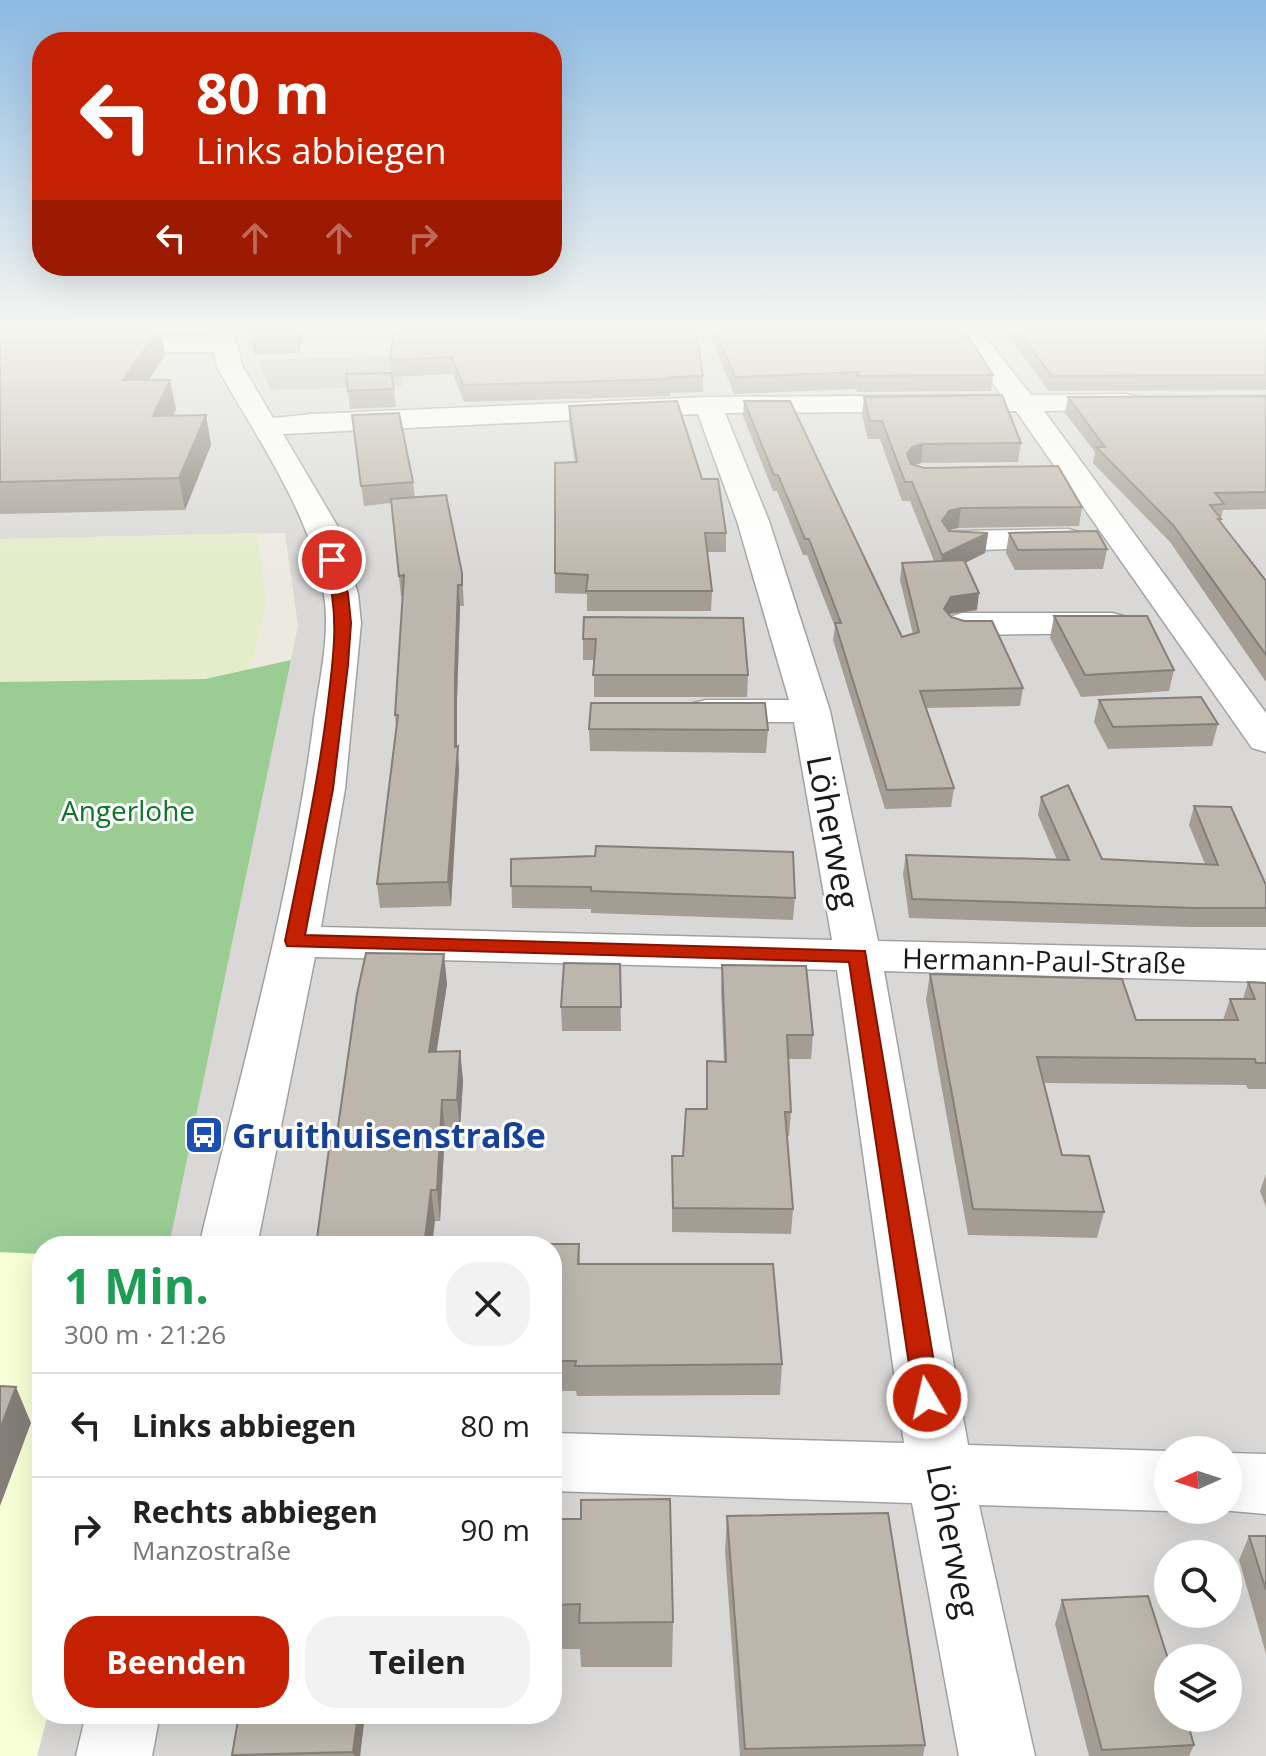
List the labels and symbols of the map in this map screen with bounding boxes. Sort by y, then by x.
pin [298,526,366,594]
street label: Löherweg [797,751,871,913]
park label: Angerlohe [61,791,195,829]
street label: Hermann-Paul-Straße [902,939,1186,981]
place label: Gruithuisenstraße [232,1112,546,1158]
bus stop icon: Gruithuisenstraße [183,1114,225,1156]
position arrow [885,1356,969,1440]
north arrow [1154,1436,1242,1524]
street label: Löherweg [917,1460,991,1622]

